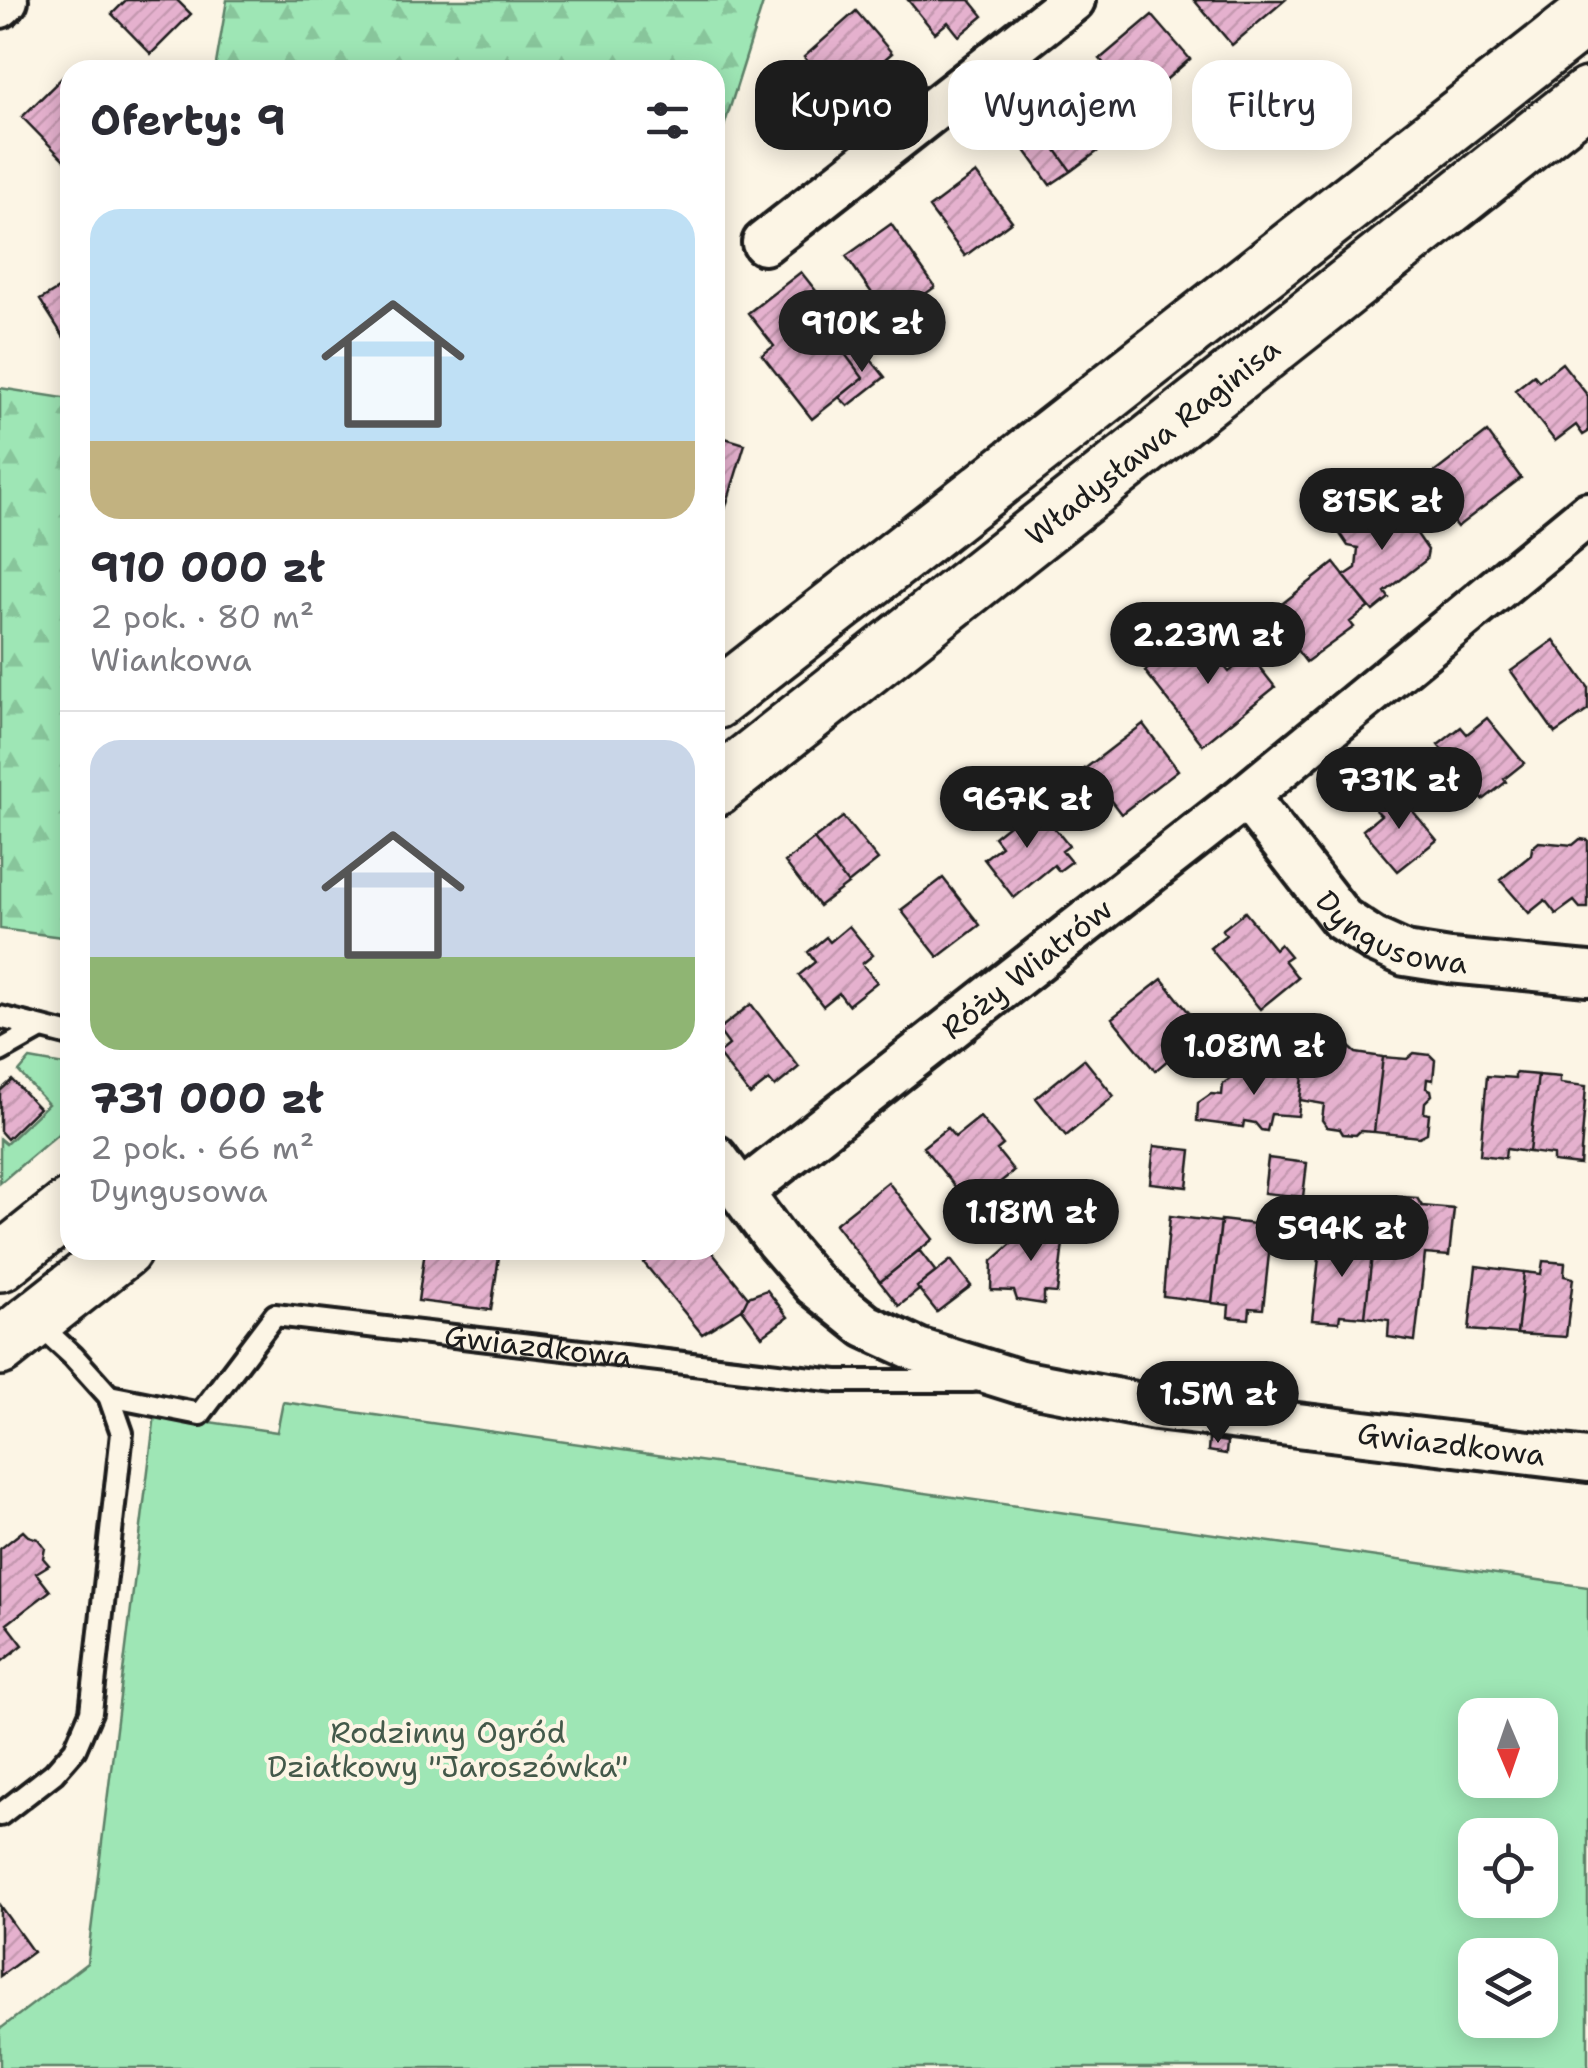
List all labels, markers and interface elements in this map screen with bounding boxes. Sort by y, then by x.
chip: Kupno [755,60,928,150]
chip: Wynajem [948,60,1172,150]
chip: Filtry [1192,60,1352,150]
text: Oferty: 9 [90,92,286,148]
icon: filters [640,93,695,148]
icon: home [303,274,483,454]
pin: 910K zł [770,290,954,375]
text: 910K zł [801,301,923,344]
street label: Władysława Raginisa [1016,328,1288,555]
pin: 815K zł [1290,468,1474,553]
text: 815K zł [1321,479,1443,522]
text: 910 000 zł [90,539,325,595]
text: 2 pok. · 80 m² [90,595,314,638]
pin: 2.23M zł [1105,602,1311,687]
text: 2.23M zł [1132,613,1284,656]
text: Wiankowa [90,638,252,681]
pin: 731K zł [1307,747,1491,832]
text: 731K zł [1338,758,1460,801]
pin: 967K zł [935,766,1119,851]
text: 967K zł [962,777,1092,820]
icon: home [303,805,483,985]
street label: Dyngusowa [1307,882,1470,983]
street label: Róży Wiatrów [933,888,1120,1048]
pin: 1.08M zł [1151,1013,1357,1098]
text: 1.08M zł [1183,1024,1325,1067]
text: 731 000 zł [90,1070,324,1126]
text: 2 pok. · 66 m² [90,1126,314,1169]
text: Dyngusowa [90,1169,268,1212]
pin: 1.18M zł [928,1179,1134,1264]
text: 1.18M zł [965,1190,1097,1233]
pin: 594K zł [1250,1195,1434,1280]
text: 594K zł [1278,1206,1406,1249]
street label: Gwiazdkowa [442,1315,635,1377]
pin: 1.5M zł [1126,1361,1310,1446]
text: 1.5M zł [1159,1372,1277,1415]
street label: Gwiazdkowa [1355,1412,1548,1475]
north arrow [1458,1698,1558,1798]
map controls [1458,1698,1558,2038]
park label: Rodzinny Ogród Działkowy "Jaroszówka" [268,1712,628,1787]
button: locate [1458,1818,1558,1918]
button: layers [1458,1938,1558,2038]

